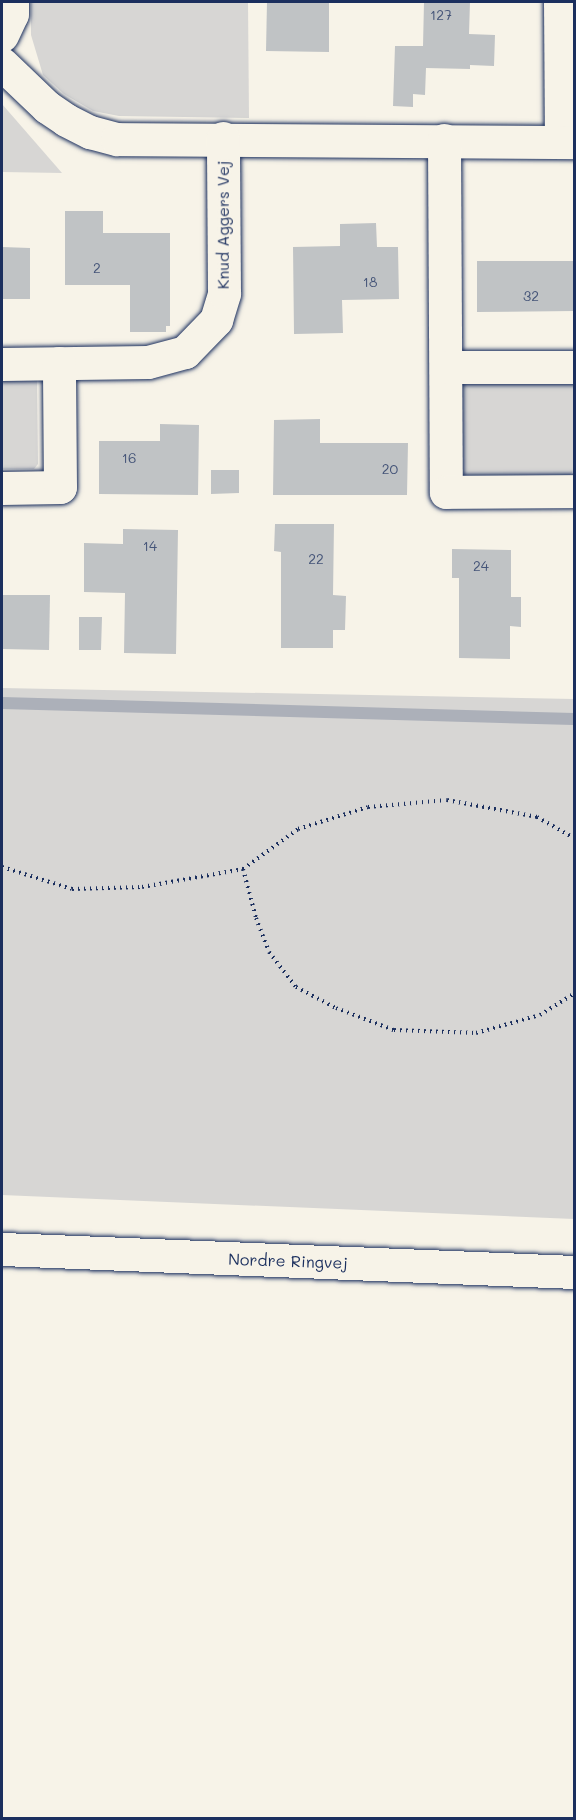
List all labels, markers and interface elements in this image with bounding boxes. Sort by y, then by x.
house number: 127 [430,7,452,23]
street label: Knud Aggers Vej [213,161,233,289]
house number: 2 [93,260,101,276]
house number: 18 [363,274,377,290]
house number: 32 [523,288,539,304]
house number: 16 [122,450,136,466]
house number: 20 [382,461,398,477]
house number: 14 [143,538,157,554]
house number: 22 [308,551,324,567]
house number: 24 [473,558,489,574]
street label: Nordre Ringvej [228,1249,348,1273]

